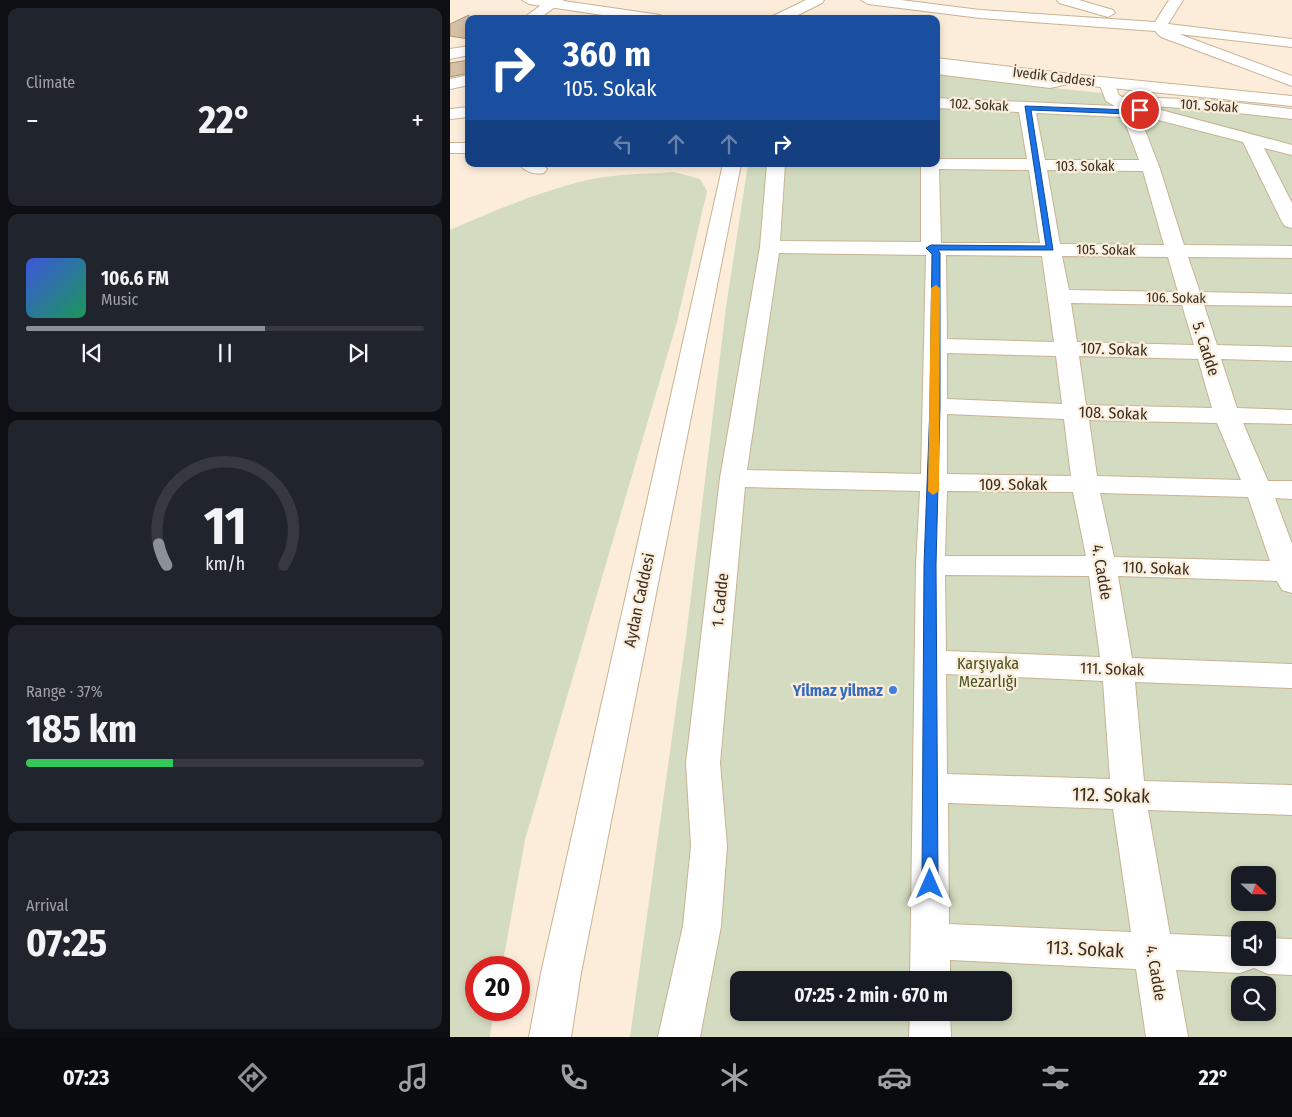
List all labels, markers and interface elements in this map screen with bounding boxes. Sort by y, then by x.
text: 360 m [563,33,651,75]
icon: right [480,35,545,100]
street label: İvedik Caddesi [1012,64,1096,90]
text: Climate [26,73,75,92]
text: 105. Sokak [563,75,656,102]
pin [1119,89,1161,131]
street label: 102. Sokak [949,95,1009,115]
street label: 101. Sokak [1179,95,1239,117]
icon: arrive [1126,96,1154,124]
text: 22° [198,97,251,143]
text: − [26,104,39,137]
text: + [411,104,424,137]
icon: left [609,130,637,158]
icon: ahead [662,130,690,158]
icon: ahead [715,130,743,158]
icon: right [768,130,796,158]
street label: 103. Sokak [1055,158,1115,175]
street label: 105. Sokak [1076,241,1136,259]
text: 106.6 FM [101,267,169,290]
street label: 106. Sokak [1146,289,1207,307]
text: Music [101,290,138,309]
street label: 5. Cadde [1188,320,1224,378]
street label: 107. Sokak [1080,338,1148,360]
icon: previous [78,339,106,367]
icon: pause [211,339,239,367]
icon: next [344,339,372,367]
street label: 108. Sokak [1078,402,1148,424]
street label: 109. Sokak [979,475,1048,494]
text: 11 [203,495,247,558]
street label: 4. Cadde [1088,543,1116,601]
street label: Aydan Caddesi [620,551,658,649]
text: km/h [205,553,245,575]
street label: 110. Sokak [1122,557,1190,579]
street label: 1. Cadde [708,572,732,628]
park label: Karşıyaka Mezarlığı [957,654,1019,691]
street label: 111. Sokak [1080,658,1145,680]
place label: Yilmaz yilmaz [792,681,883,700]
text: Range · 37% [26,682,103,701]
marker: Yilmaz yilmaz [887,684,899,696]
text: 185 km [26,706,137,752]
street label: 112. Sokak [1072,782,1150,808]
position arrow [903,857,955,909]
north arrow [1231,866,1276,911]
map controls [1231,866,1276,1021]
text: Arrival [26,896,68,915]
text: 07:25 [26,920,107,966]
button: sound [1231,921,1276,966]
street label: 113. Sokak [1046,935,1125,963]
street label: 4. Cadde [1142,944,1170,1002]
speed limit sign: 20 [465,956,530,1021]
button: search [1231,976,1276,1021]
text: 07:25 · 2 min · 670 m [794,984,948,1007]
icon: directions [235,1060,270,1095]
icon: music [396,1060,431,1095]
icon: phone [556,1060,591,1095]
icon: climate [717,1060,752,1095]
icon: car [877,1060,912,1095]
icon: filters [1038,1060,1073,1095]
text: 07:23 [63,1064,109,1091]
text: 22° [1198,1064,1229,1091]

